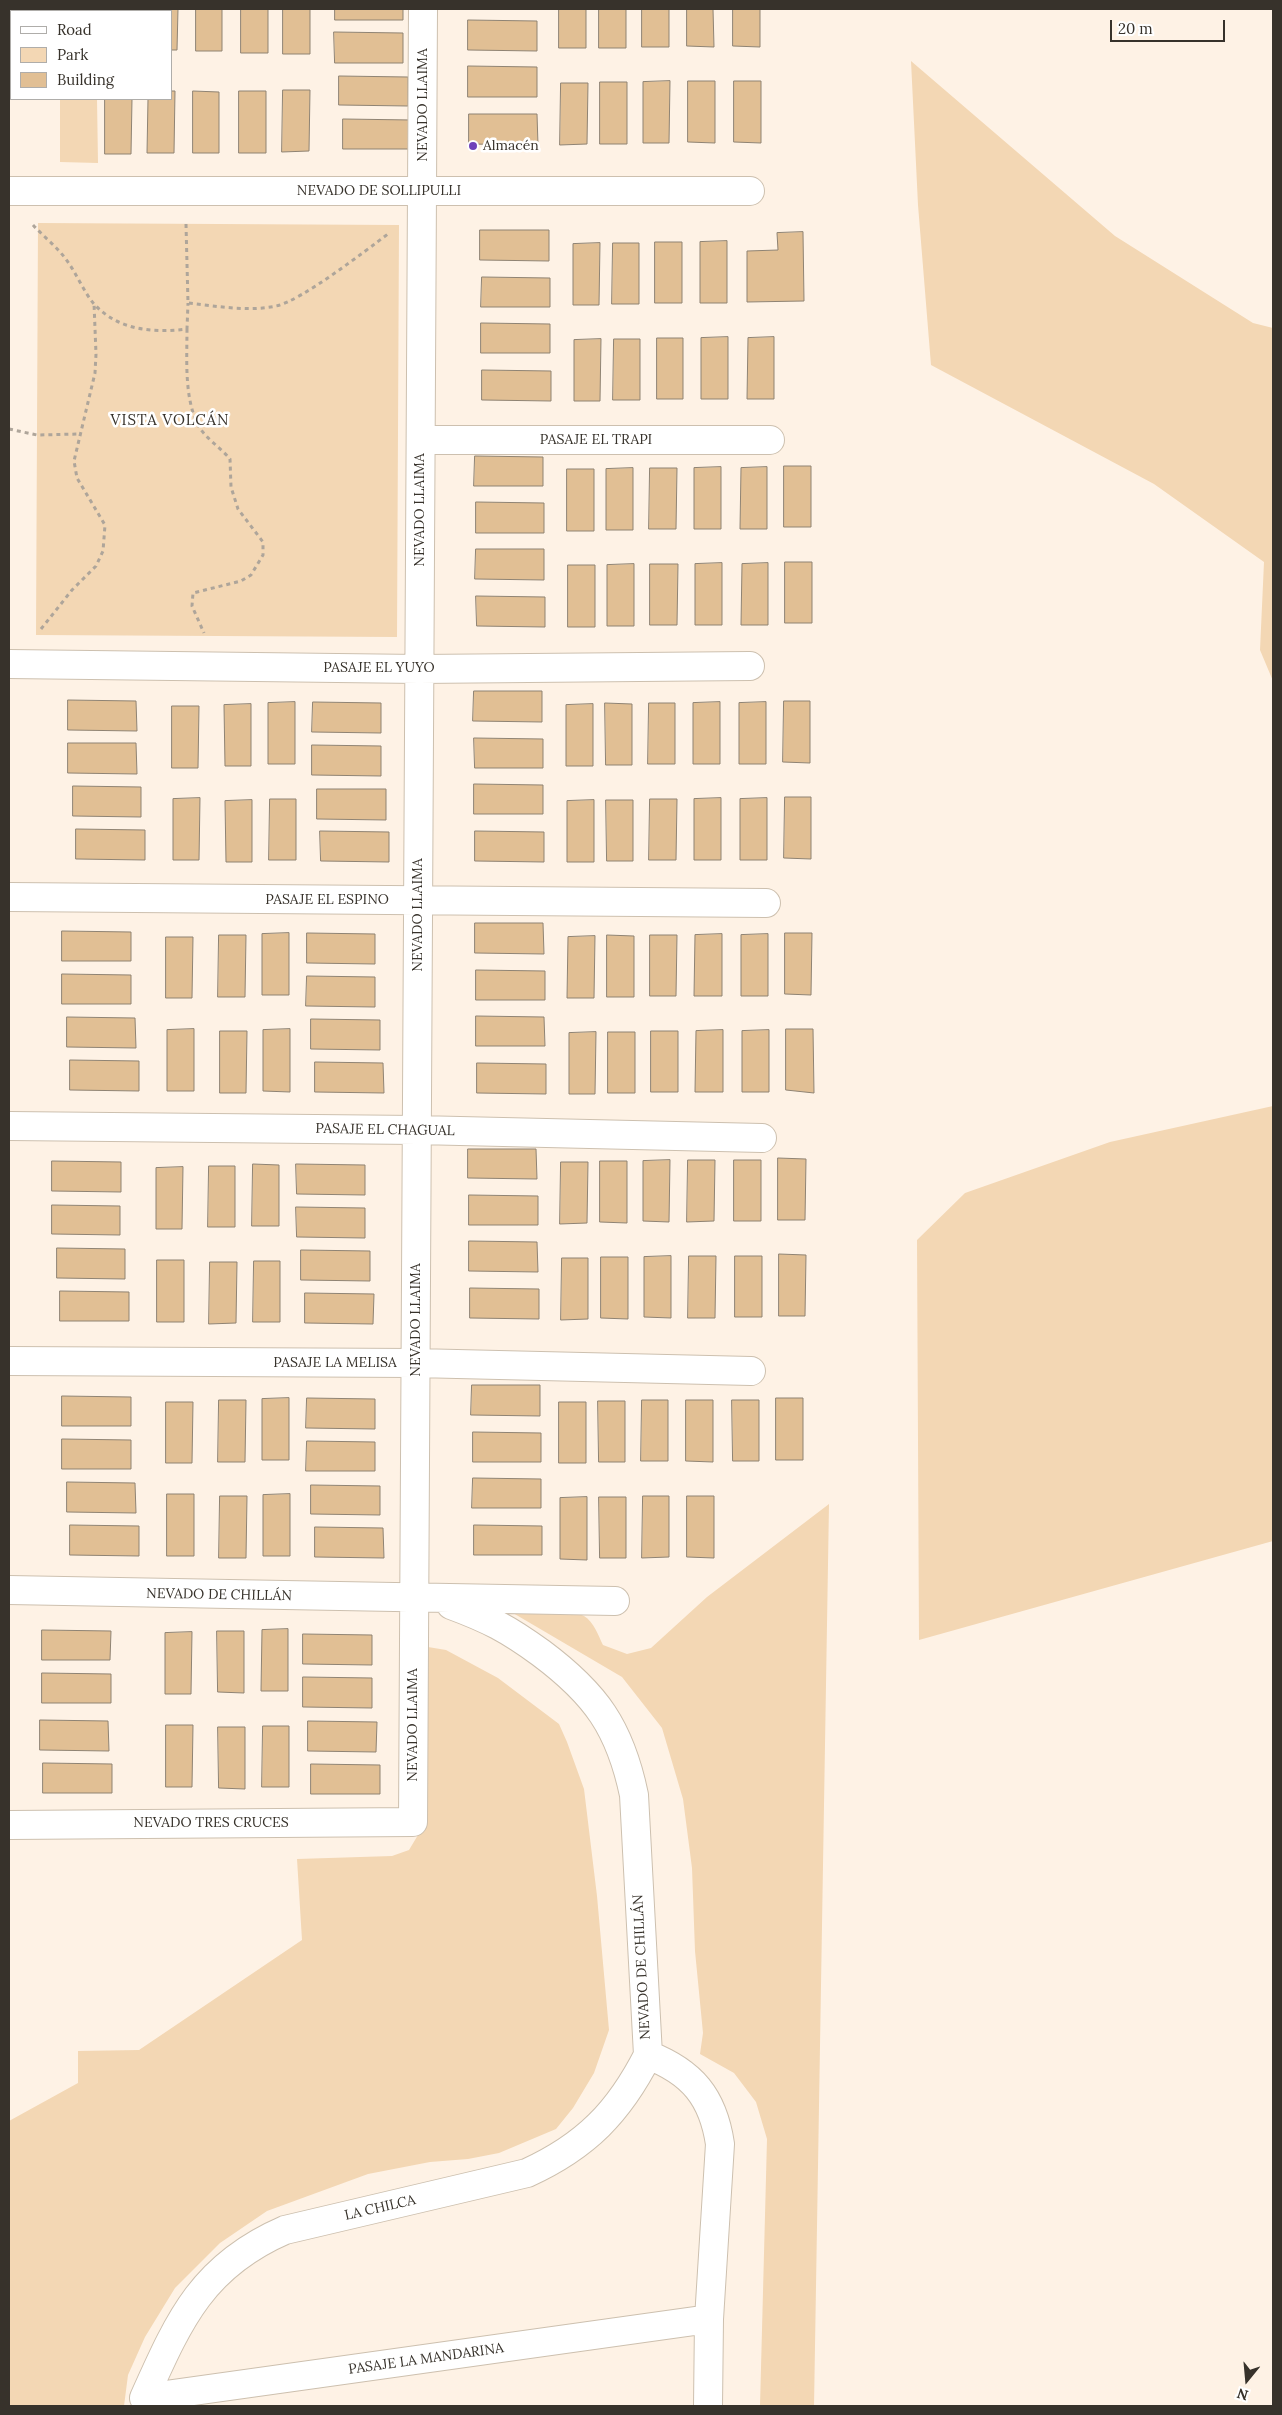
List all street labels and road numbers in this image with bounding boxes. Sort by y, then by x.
street label: NEVADO LLAIMA [415,48,431,162]
street label: NEVADO DE SOLLIPULLI [297,183,461,199]
street label: PASAJE EL TRAPI [540,432,652,448]
street label: NEVADO LLAIMA [412,453,428,567]
street label: PASAJE EL YUYO [323,660,435,676]
street label: NEVADO LLAIMA [410,858,426,972]
street label: PASAJE EL ESPINO [265,892,389,908]
street label: PASAJE EL CHAGUAL [315,1120,455,1140]
street label: NEVADO LLAIMA [408,1263,424,1377]
street label: PASAJE LA MELISA [273,1355,397,1371]
street label: NEVADO DE CHILLÁN [146,1585,292,1605]
street label: NEVADO LLAIMA [405,1668,421,1782]
street label: NEVADO TRES CRUCES [133,1815,289,1831]
street label: NEVADO DE CHILLÁN [630,1894,654,2040]
street label: LA CHILCA [343,2192,417,2224]
street label: PASAJE LA MANDARINA [347,2340,505,2378]

